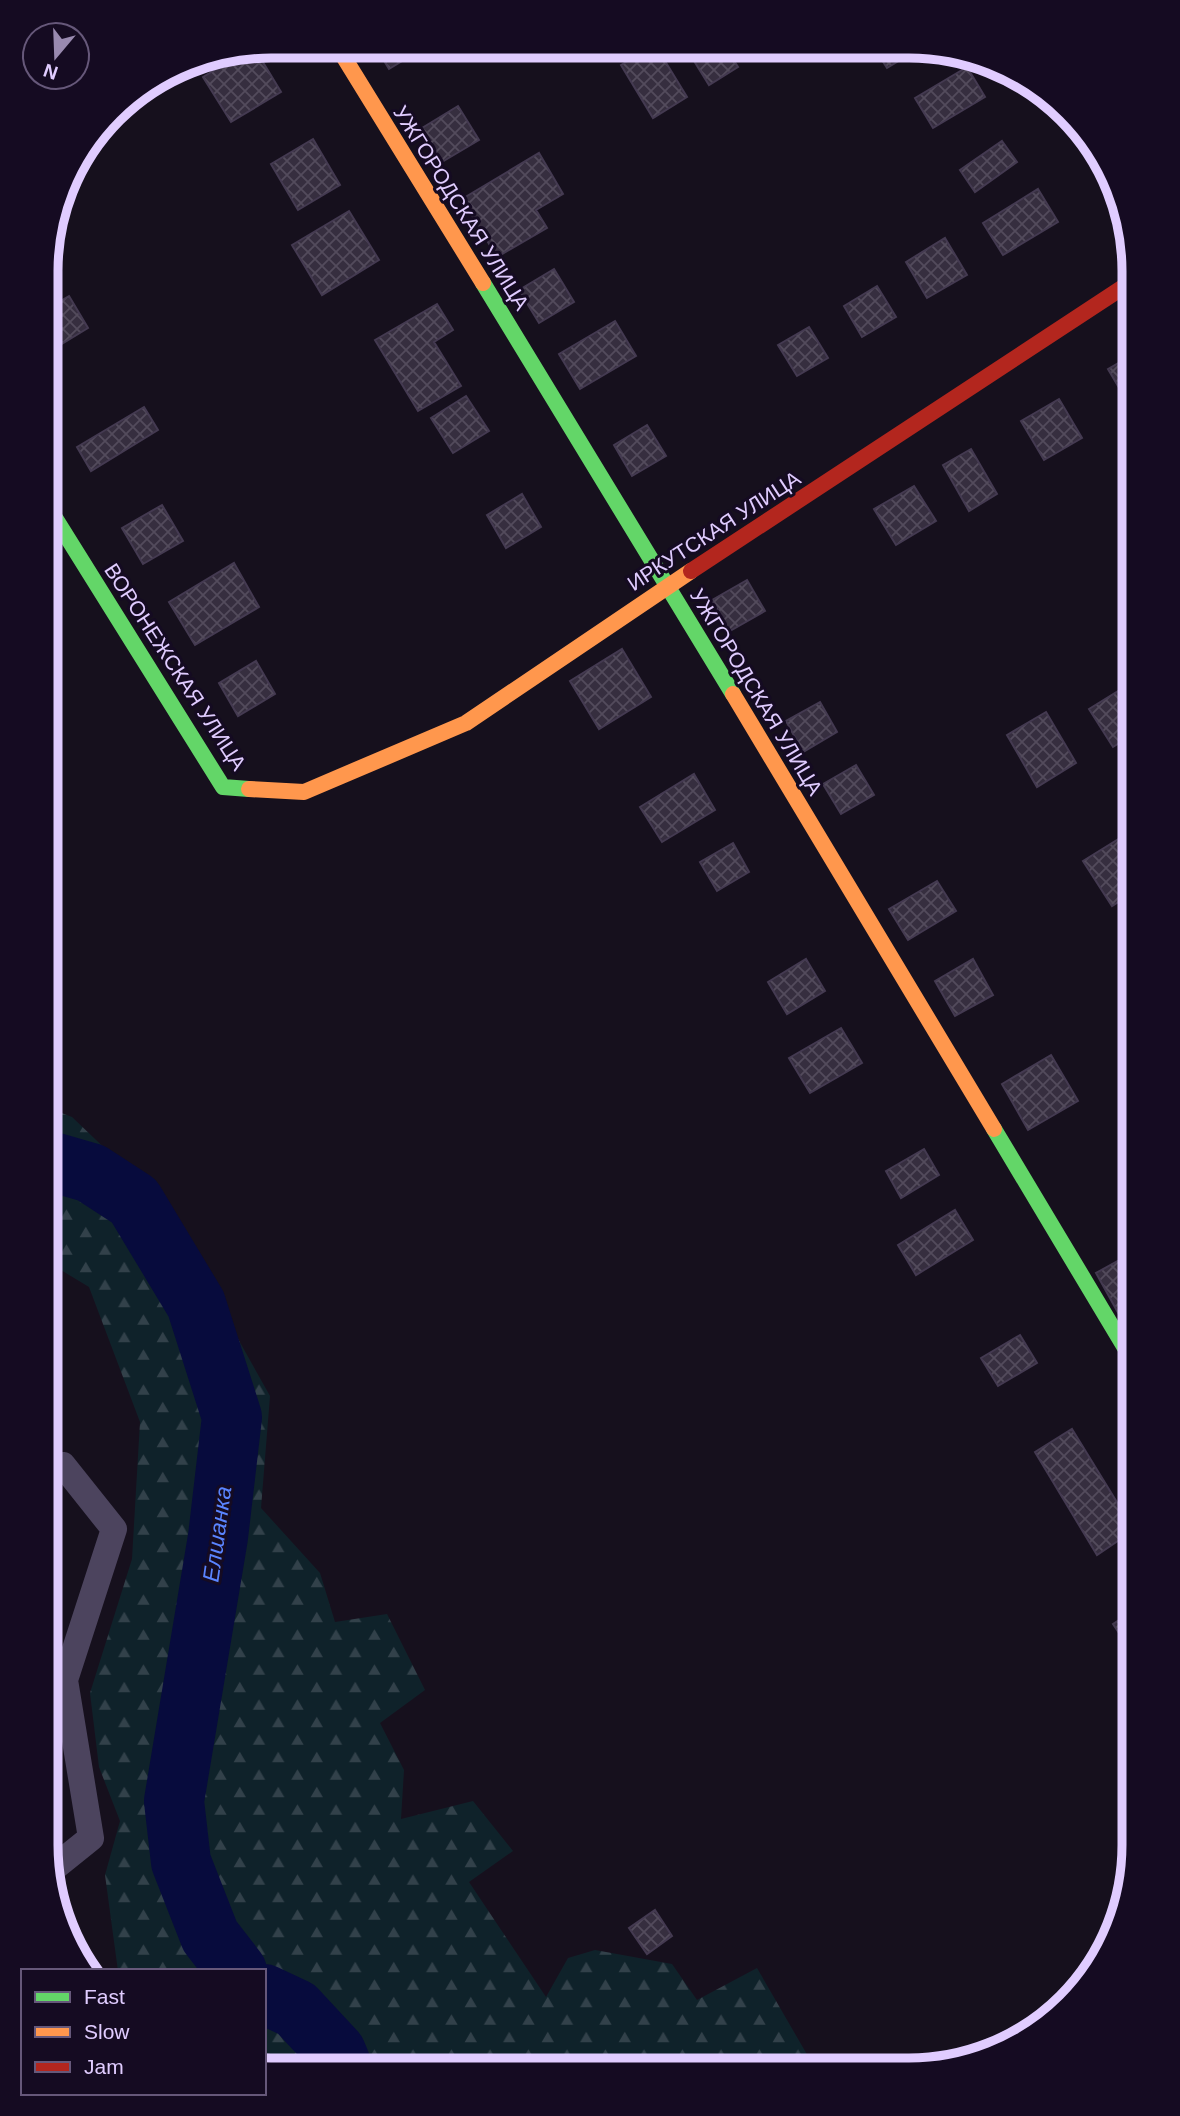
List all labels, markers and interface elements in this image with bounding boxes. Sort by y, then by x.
north arrow [21,21,91,91]
text: N [41,59,61,84]
street label: УЖГОРОДСКАЯ УЛИЦА [389,101,534,314]
street label: ИРКУТСКАЯ УЛИЦА [623,466,804,595]
street label: ВОРОНЕЖСКАЯ УЛИЦА [100,559,251,774]
street label: УЖГОРОДСКАЯ УЛИЦА [686,585,827,799]
water label: Елшанка [197,1484,237,1584]
legend [21,1969,266,2095]
text: Fast [84,1985,125,2008]
text: Slow [84,2020,130,2043]
text: Jam [84,2055,124,2078]

